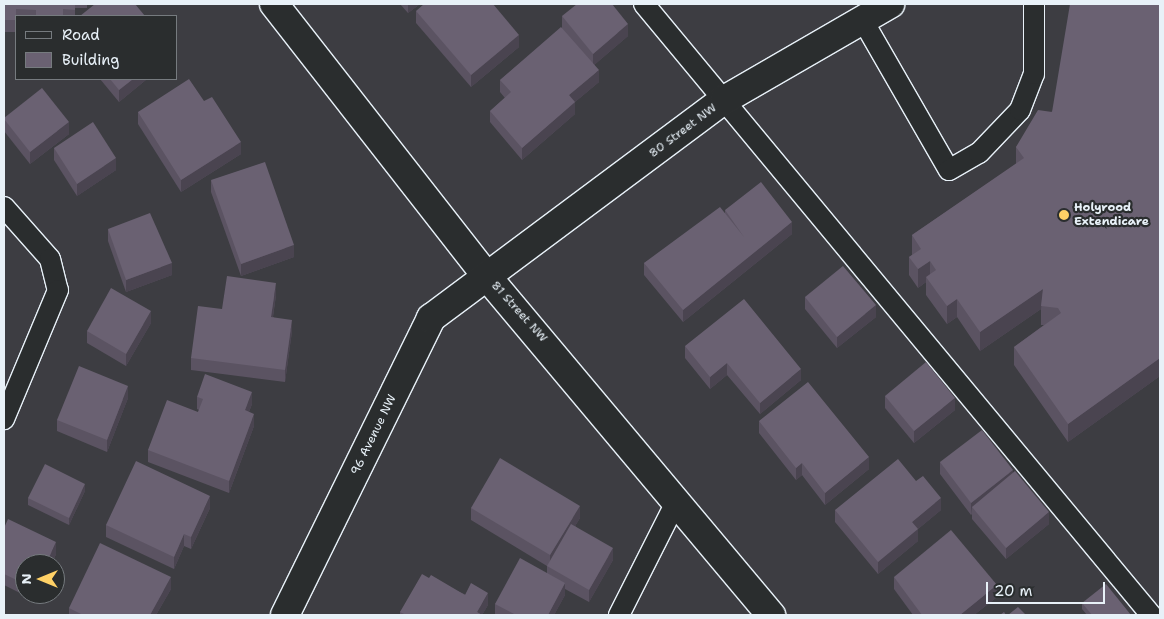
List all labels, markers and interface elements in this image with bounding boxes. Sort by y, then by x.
legend [15,15,178,80]
text: Road [62,25,100,45]
text: Building [62,50,119,70]
street label: 80 Street NW [646,101,720,161]
place label: Holyrood Extendicare [1074,201,1149,229]
marker: Holyrood Extendicare [1058,209,1070,221]
street label: 81 Street NW [488,279,550,345]
street label: 96 Avenue NW [348,392,400,478]
north arrow [15,554,65,604]
scale bar [989,572,1108,604]
text: N [17,573,35,585]
text: 20 m [994,581,1033,601]

